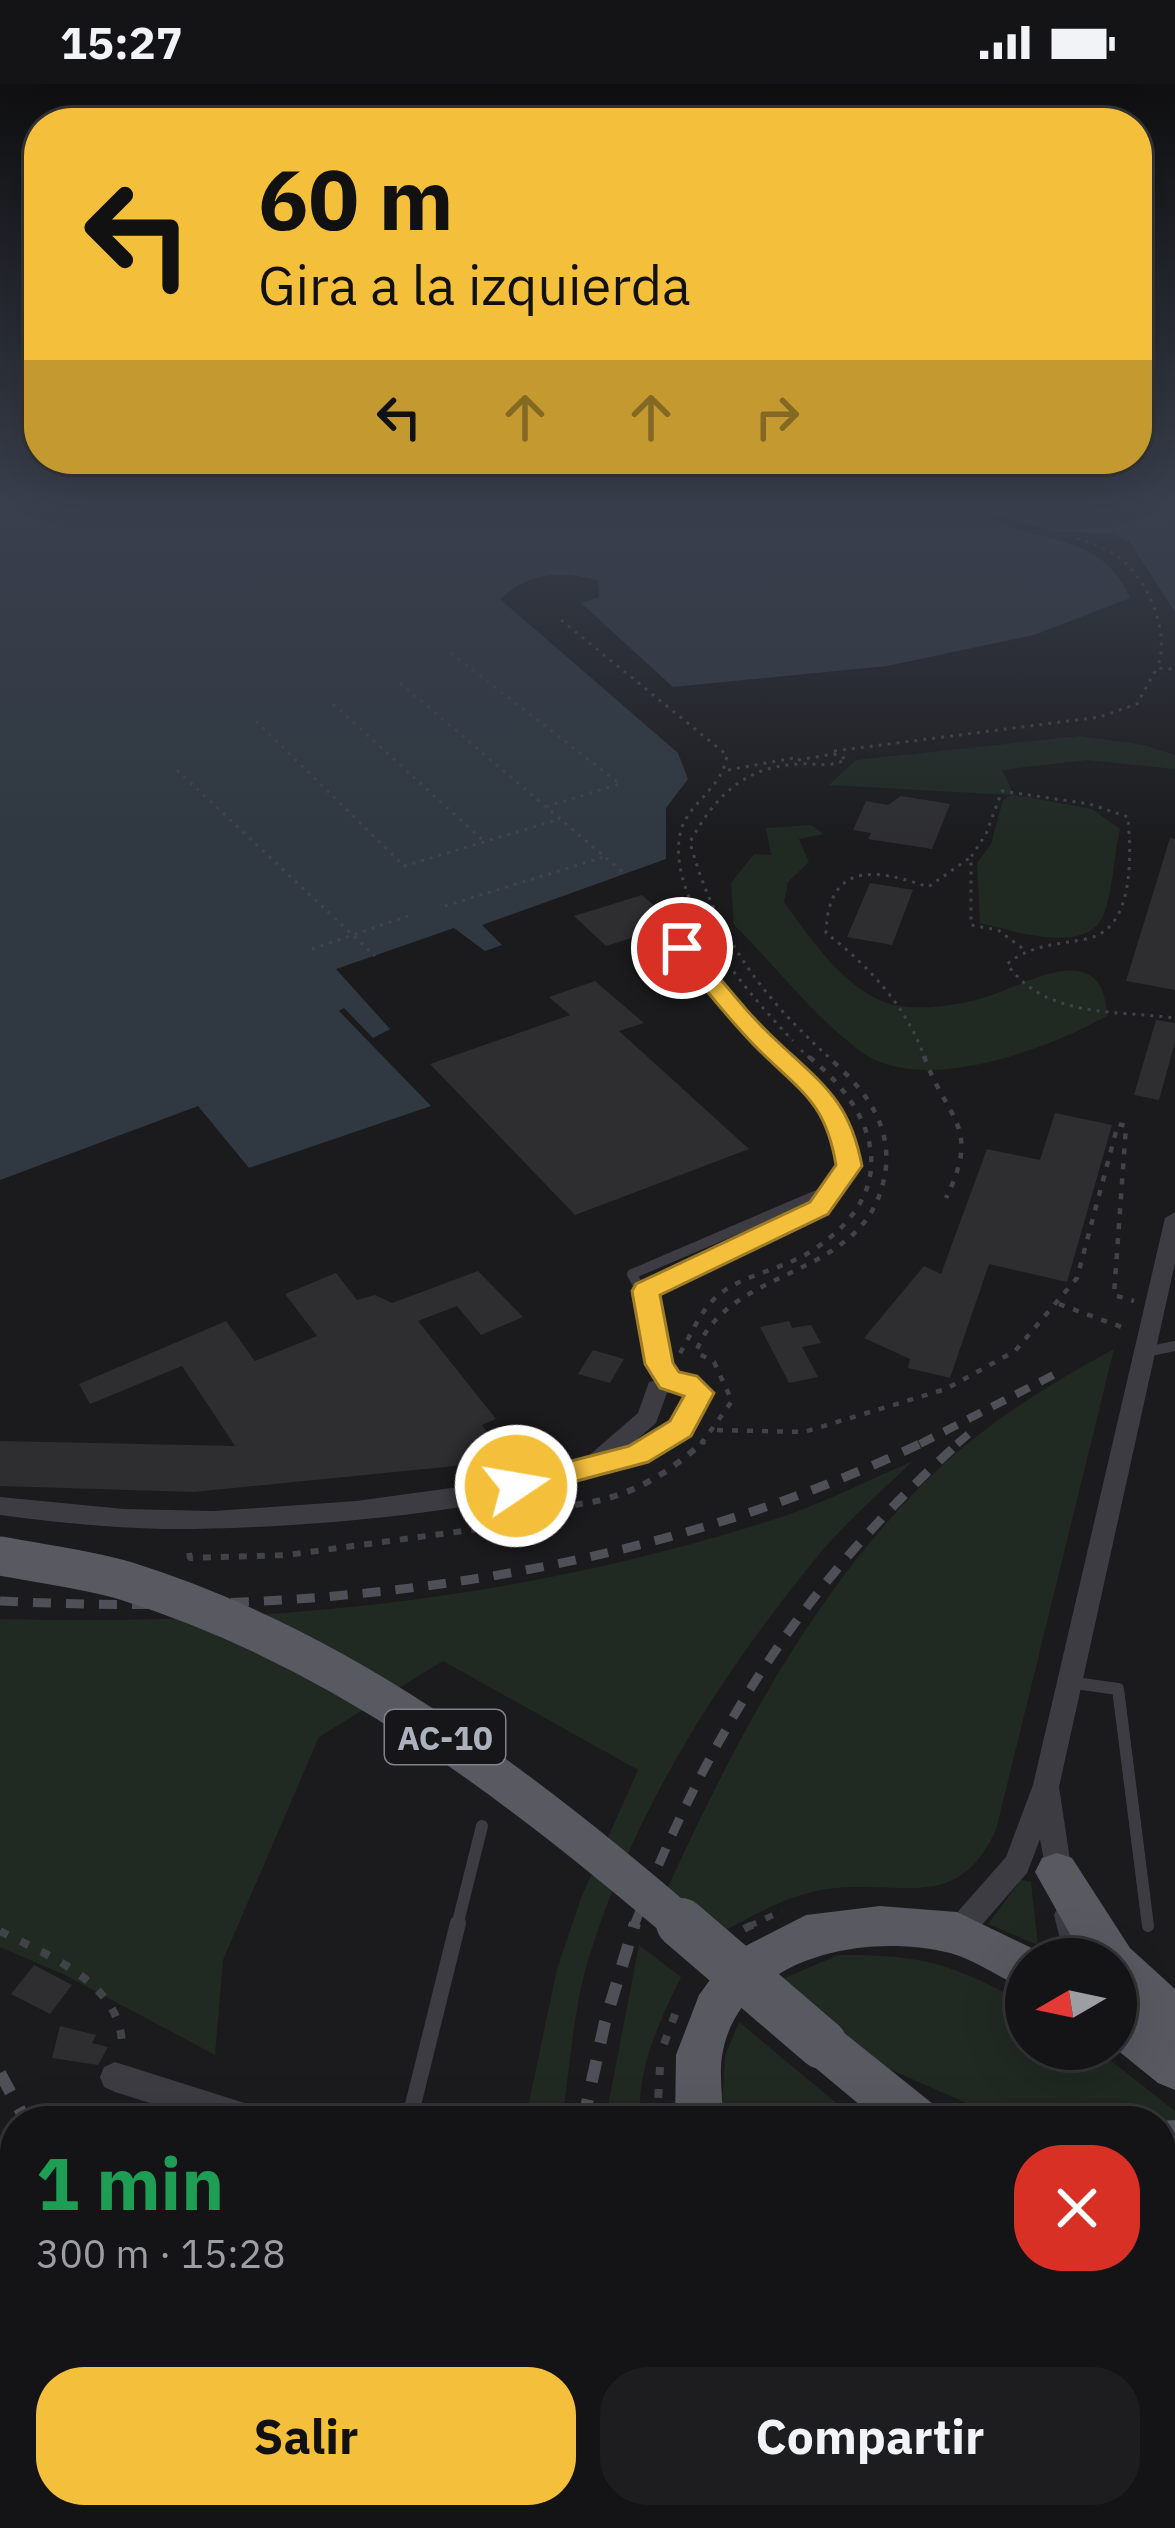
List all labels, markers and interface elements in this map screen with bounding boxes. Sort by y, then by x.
text: 15:27 [60,13,183,71]
text: 60 m [258,144,454,253]
icon: left [60,156,216,312]
text: Gira a la izquierda [258,250,691,320]
icon: left [366,384,432,450]
icon: ahead [492,384,558,450]
icon: ahead [618,384,684,450]
icon: right [744,384,810,450]
pin [631,897,733,999]
icon: arrive [649,915,715,981]
position arrow [453,1423,579,1549]
road number: AC-10 [385,1710,505,1764]
north arrow [1005,1938,1137,2070]
map controls [1005,1938,1137,2070]
text: 1 min [36,2136,224,2230]
button: close [1014,2145,1140,2271]
text: 300 m · 15:28 [36,2228,286,2279]
button: Salir [36,2367,576,2505]
button: Compartir [600,2367,1140,2505]

